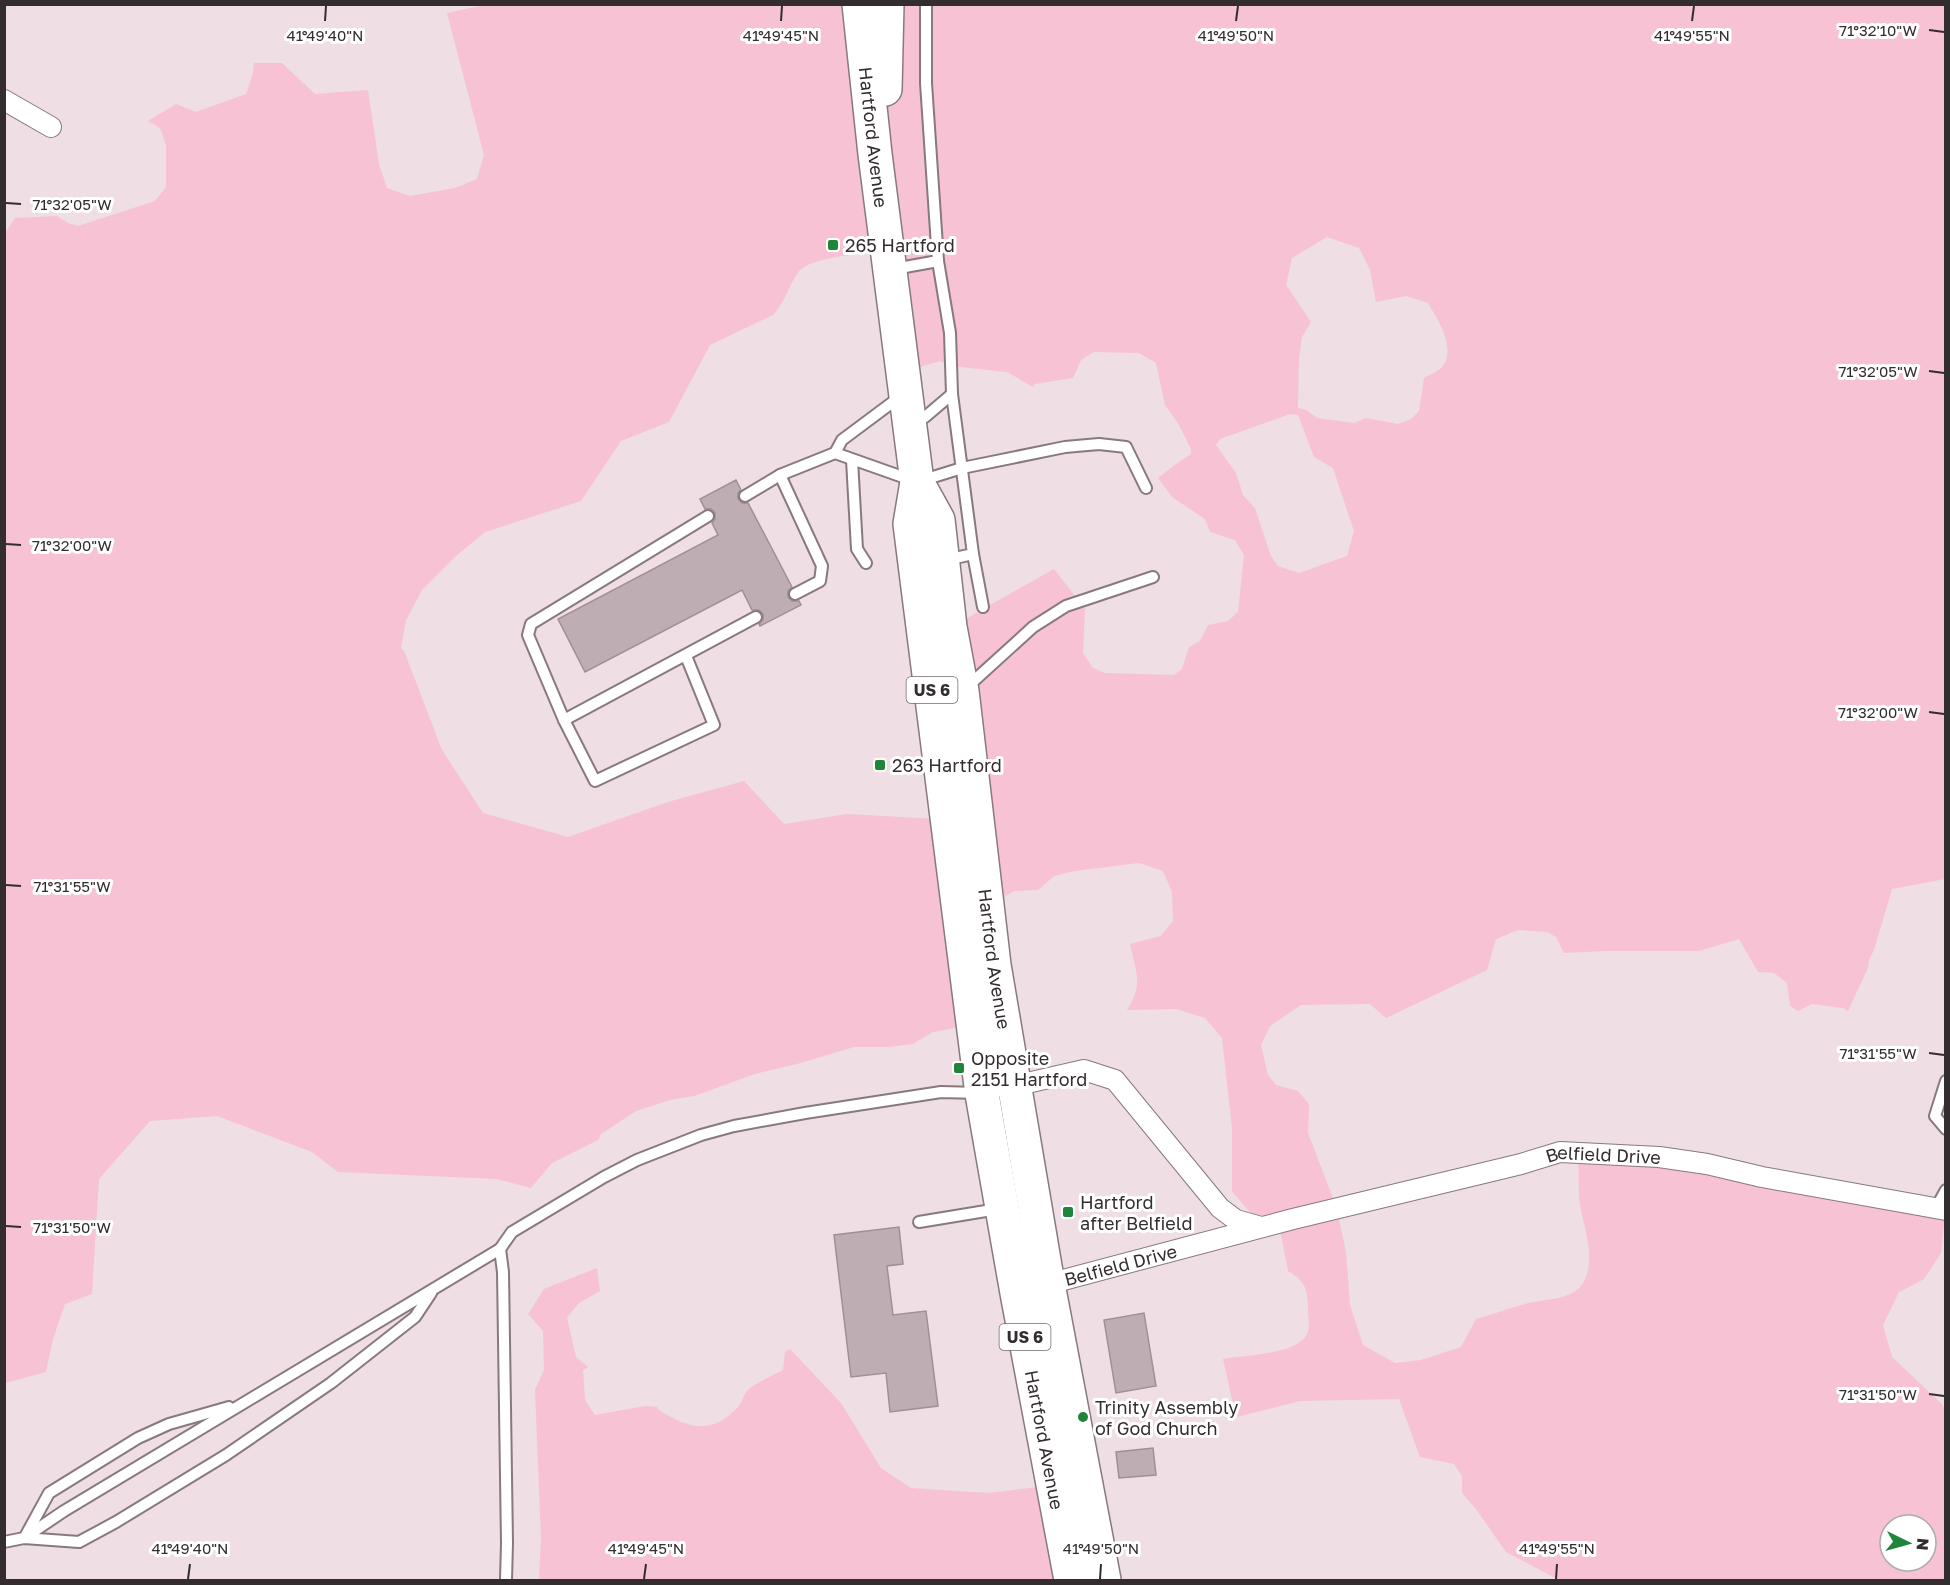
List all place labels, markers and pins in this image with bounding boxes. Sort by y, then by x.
place label: 265 Hartford [845,234,955,256]
marker: 265 Hartford [826,238,840,252]
place label: 263 Hartford [892,754,1002,776]
marker: 263 Hartford [873,758,887,772]
place label: Opposite 2151 Hartford [971,1047,1087,1090]
marker: Opposite 2151 Hartford [952,1061,966,1075]
place label: Hartford after Belfield [1080,1191,1192,1234]
marker: Hartford after Belfield [1061,1205,1075,1219]
place label: Trinity Assembly of God Church [1095,1396,1238,1439]
marker: Trinity Assembly of God Church [1076,1410,1090,1424]

